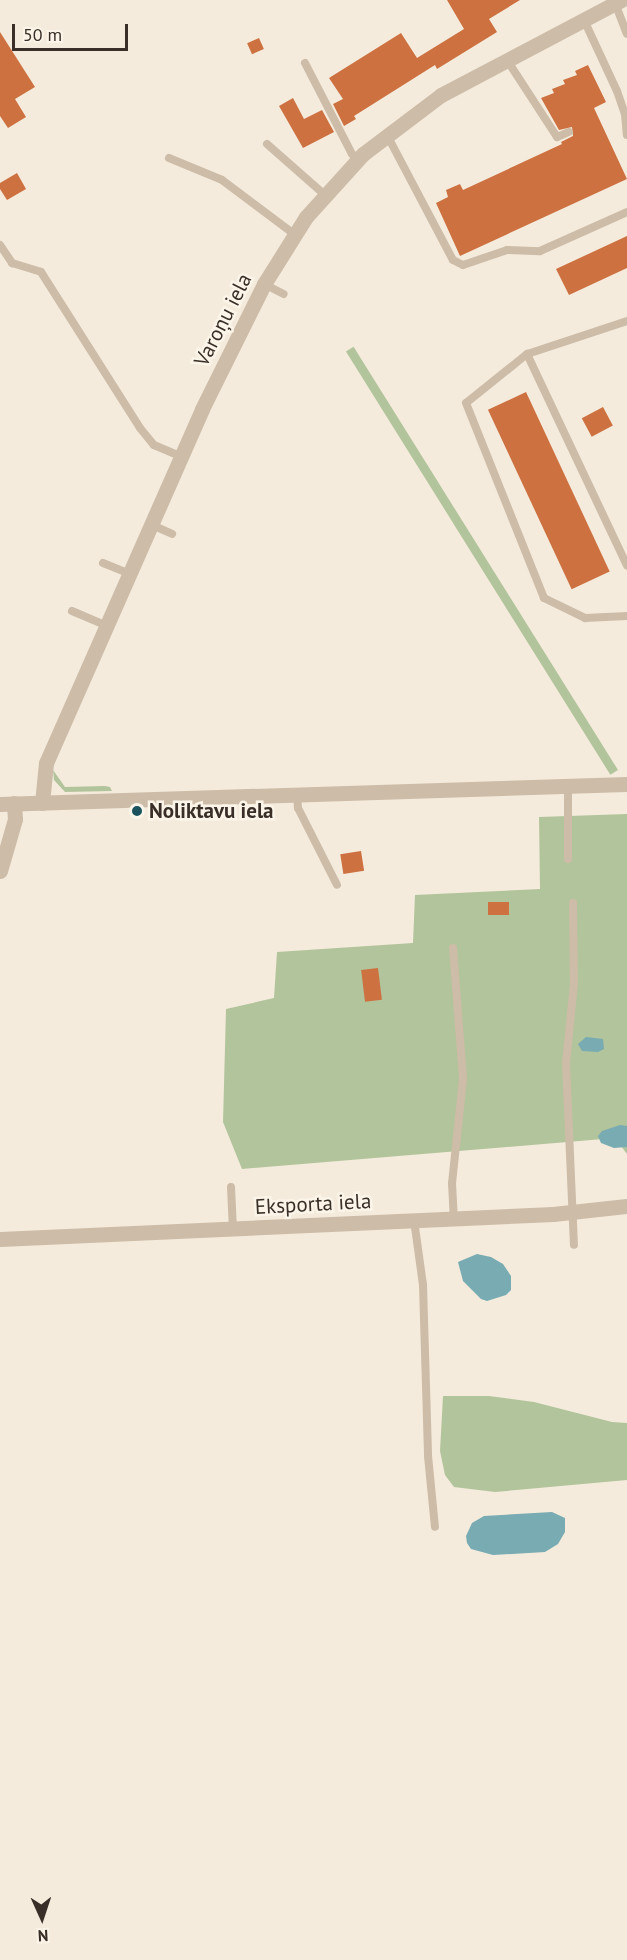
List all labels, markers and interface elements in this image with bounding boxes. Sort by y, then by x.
scale bar [15,12,130,50]
text: 50 m [23,23,62,46]
street label: Varoņu iela [189,269,257,371]
place label: Noliktavu iela [149,798,273,824]
marker: Noliktavu iela [130,804,144,818]
street label: Eksporta iela [254,1188,372,1220]
north arrow [12,1888,72,1948]
text: N [37,1926,49,1946]

